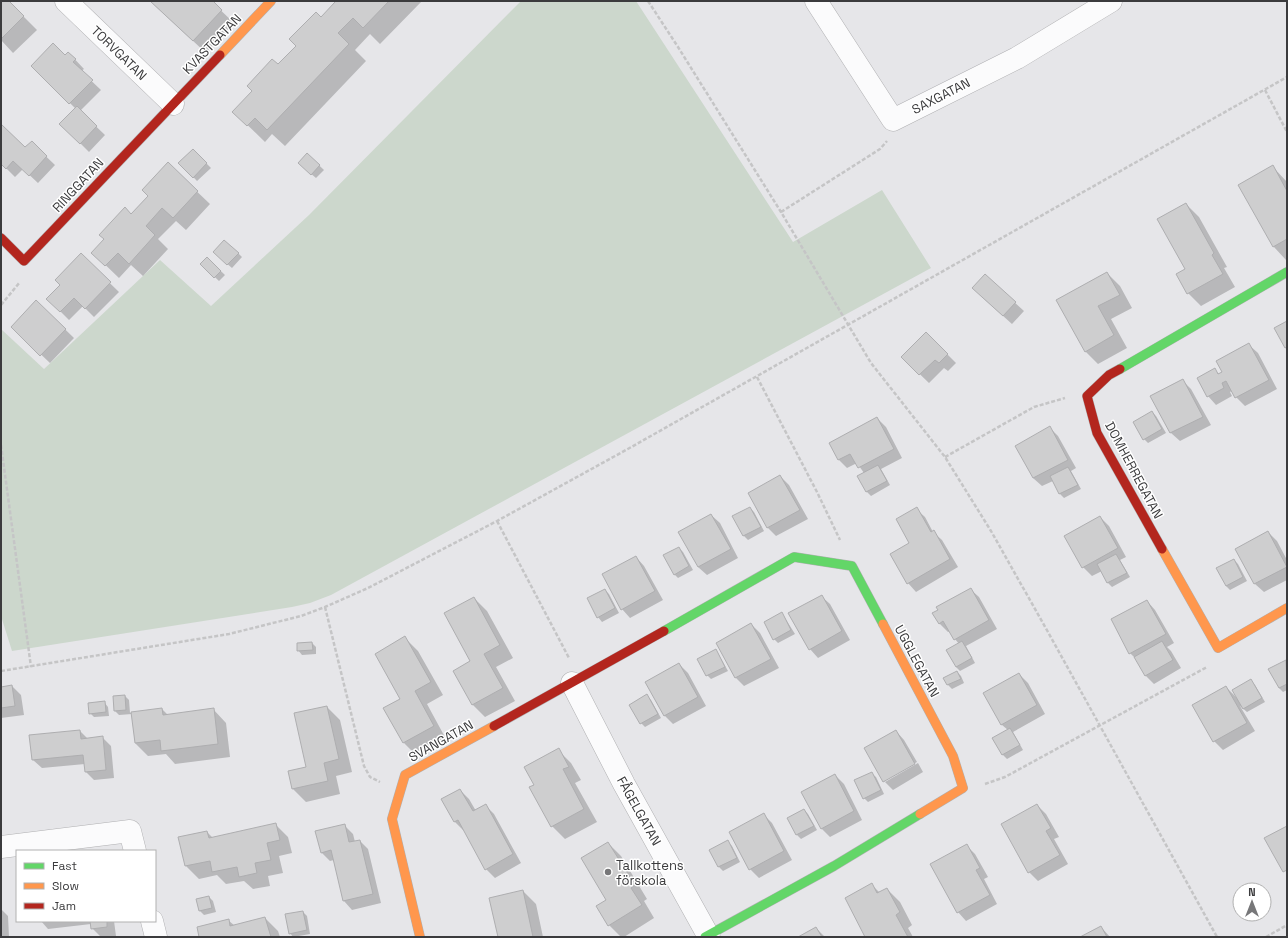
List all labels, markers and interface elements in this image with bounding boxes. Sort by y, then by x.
street label: KVASTGATAN [179,10,245,78]
street label: TORVGATAN [88,22,150,84]
street label: SAXGATAN [909,74,973,118]
street label: RINGGATAN [49,154,107,216]
street label: DOMHERREGATAN [1101,419,1167,521]
street label: UGGLEGATAN [891,622,943,700]
street label: SVANGATAN [406,716,476,766]
street label: FÅGELGATAN [613,773,665,849]
legend [16,850,156,922]
place label: Tallkottens förskola [616,857,684,889]
text: Fast [52,858,77,874]
marker: Tallkottens förskola [603,867,613,877]
text: Slow [52,878,79,894]
north arrow [1232,882,1272,922]
text: N [1248,885,1256,899]
text: Jam [52,898,76,914]

